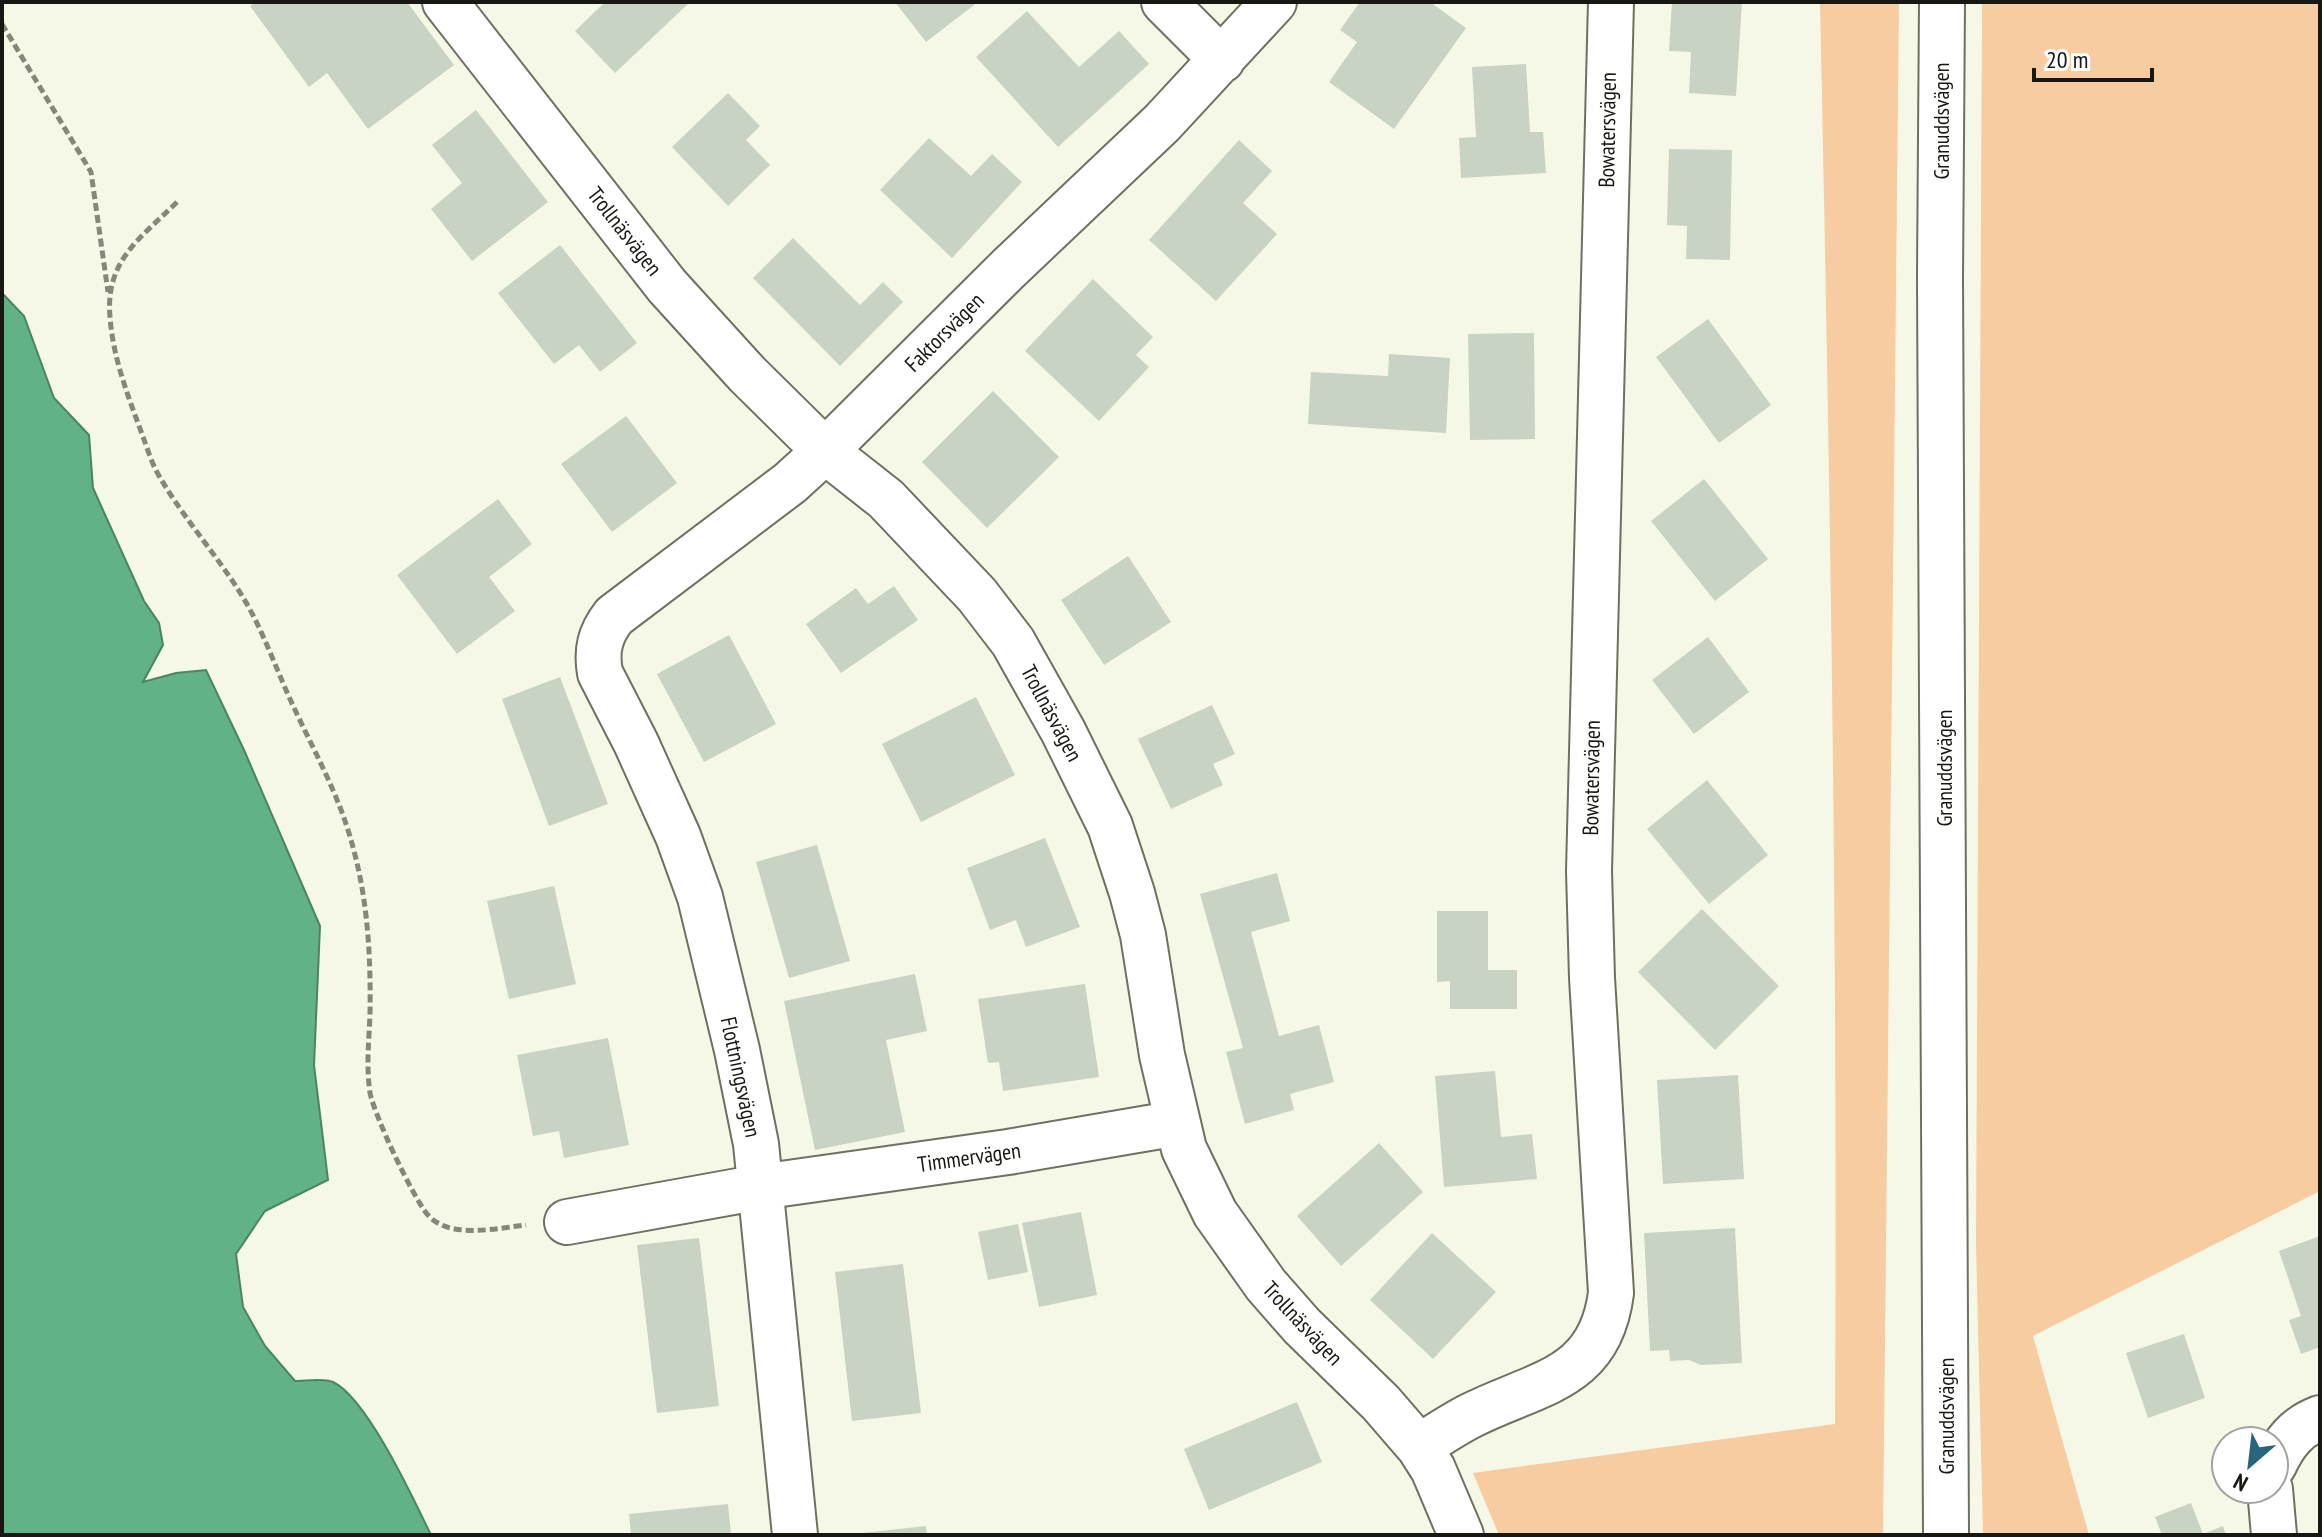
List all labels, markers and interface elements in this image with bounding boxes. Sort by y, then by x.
scale bar [2034,32,2152,82]
text: 20 m [2046,44,2088,75]
street label: Granuddsvägen [1927,63,1955,179]
street label: Bowatersvägen [1592,72,1622,188]
street label: Trollnäsvägen [582,181,668,281]
street label: Faktorsvägen [898,286,990,378]
street label: Trollnäsvägen [1015,660,1089,766]
street label: Granuddsvägen [1930,710,1958,826]
street label: Bowatersvägen [1576,720,1606,836]
street label: Flottningsvägen [715,1014,767,1140]
street label: Timmervägen [916,1136,1022,1178]
street label: Trollnäsvägen [1257,1275,1349,1371]
street label: Granuddsvägen [1932,1358,1960,1474]
north arrow [2210,1425,2290,1505]
text: N [2229,1468,2252,1498]

